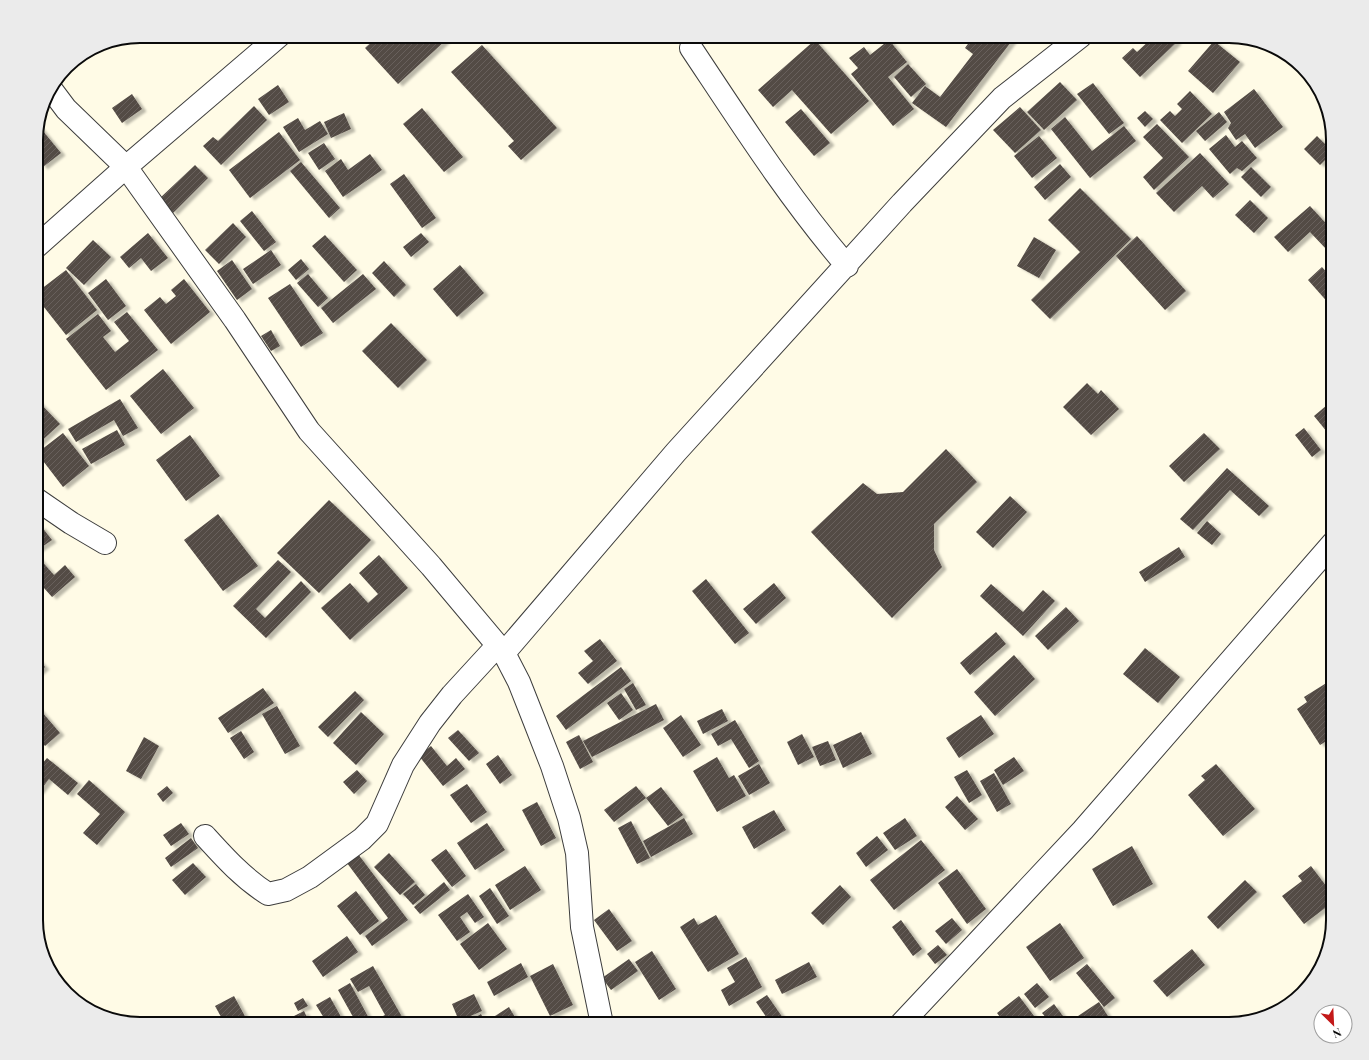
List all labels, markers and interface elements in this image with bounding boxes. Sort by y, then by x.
north arrow [1313,1004,1353,1044]
text: N [1331,1025,1344,1042]

